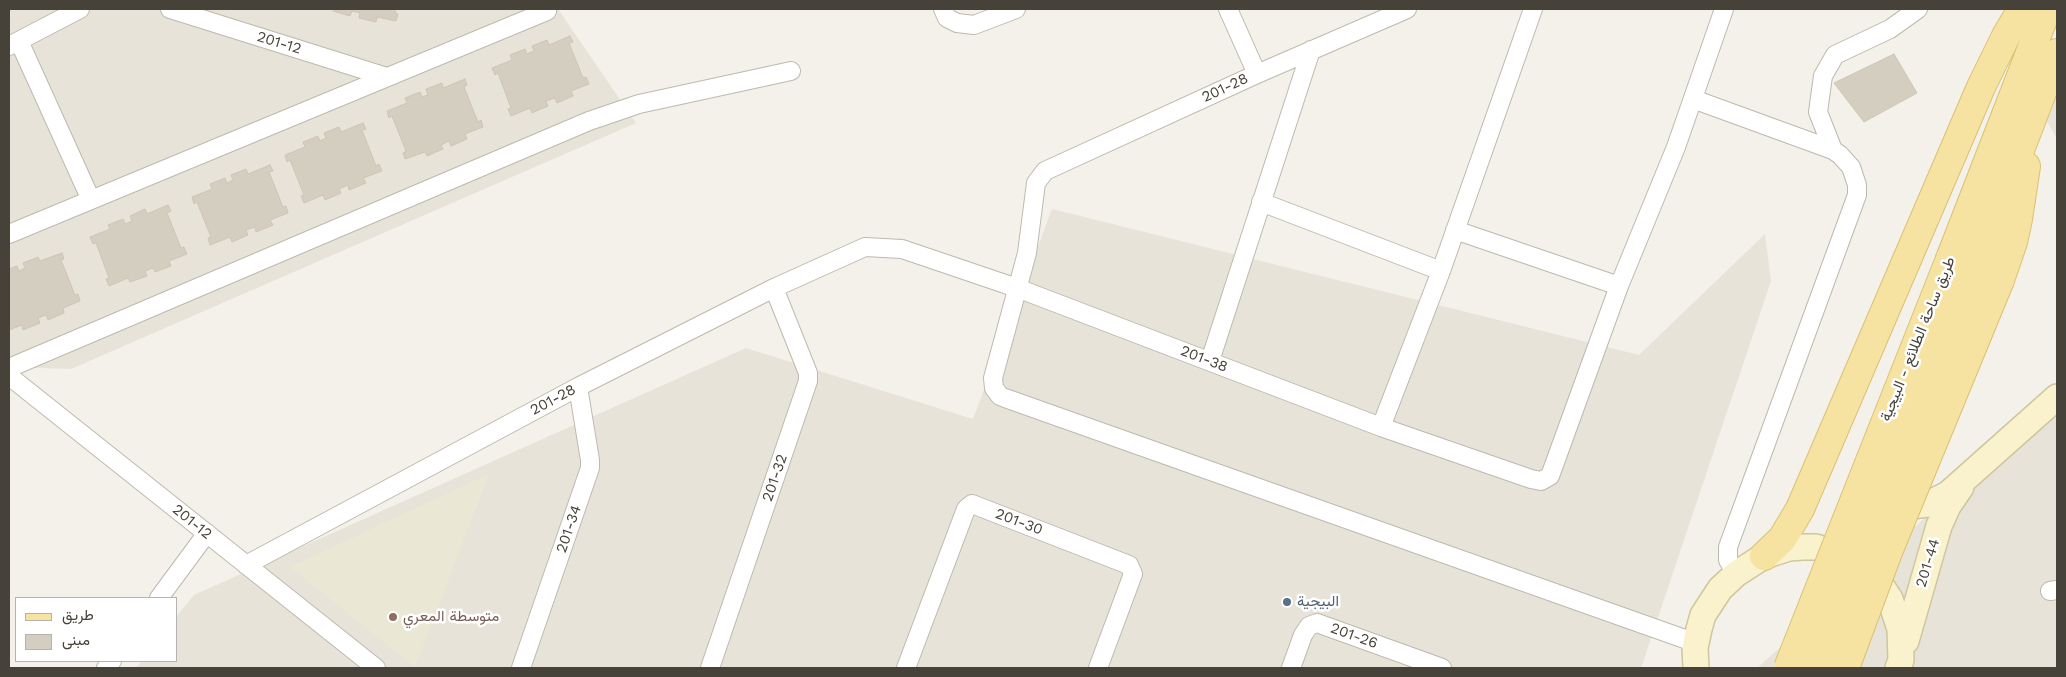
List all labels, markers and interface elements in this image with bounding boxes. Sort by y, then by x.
street label: 201-12 [255,28,303,58]
street label: 201-28 [1199,69,1251,107]
street label: طريق ساحة الطلائع - البيجية [1877,254,1959,424]
street label: 201-38 [1178,342,1230,376]
street label: 201-28 [527,381,579,419]
street label: 201-32 [759,452,791,504]
street label: 201-12 [169,501,215,543]
street label: 201-34 [552,503,586,555]
street label: 201-30 [993,505,1045,539]
street label: 201-44 [1912,537,1944,589]
place label: البيجية [1297,593,1339,611]
marker: البيجية [1281,596,1293,608]
legend [15,597,178,662]
text: طريق [62,606,94,624]
place label: متوسطة المعري [403,608,499,626]
marker: متوسطة المعري [387,611,399,623]
street label: 201-26 [1328,619,1380,653]
text: مبنى [62,631,90,649]

